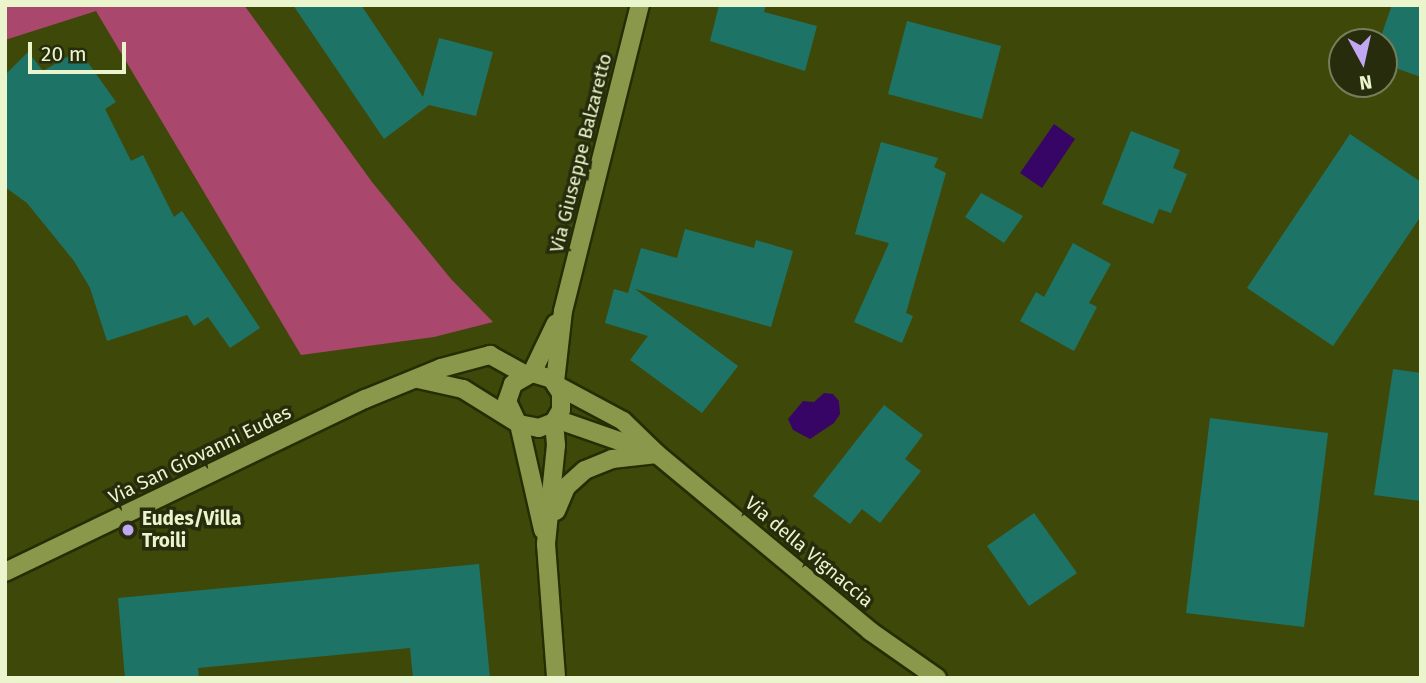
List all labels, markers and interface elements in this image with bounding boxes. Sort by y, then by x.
scale bar [32,28,130,72]
north arrow [1328,28,1398,98]
text: 20 m [41,41,87,67]
street label: Via Giuseppe Balzaretto [545,51,617,255]
text: N [1358,70,1374,95]
street label: Via San Giovanni Eudes [105,401,295,509]
street label: Via della Vignaccia [740,492,878,612]
place label: Eudes/Villa Troili [142,508,241,552]
marker: Eudes/Villa Troili [120,522,136,538]

